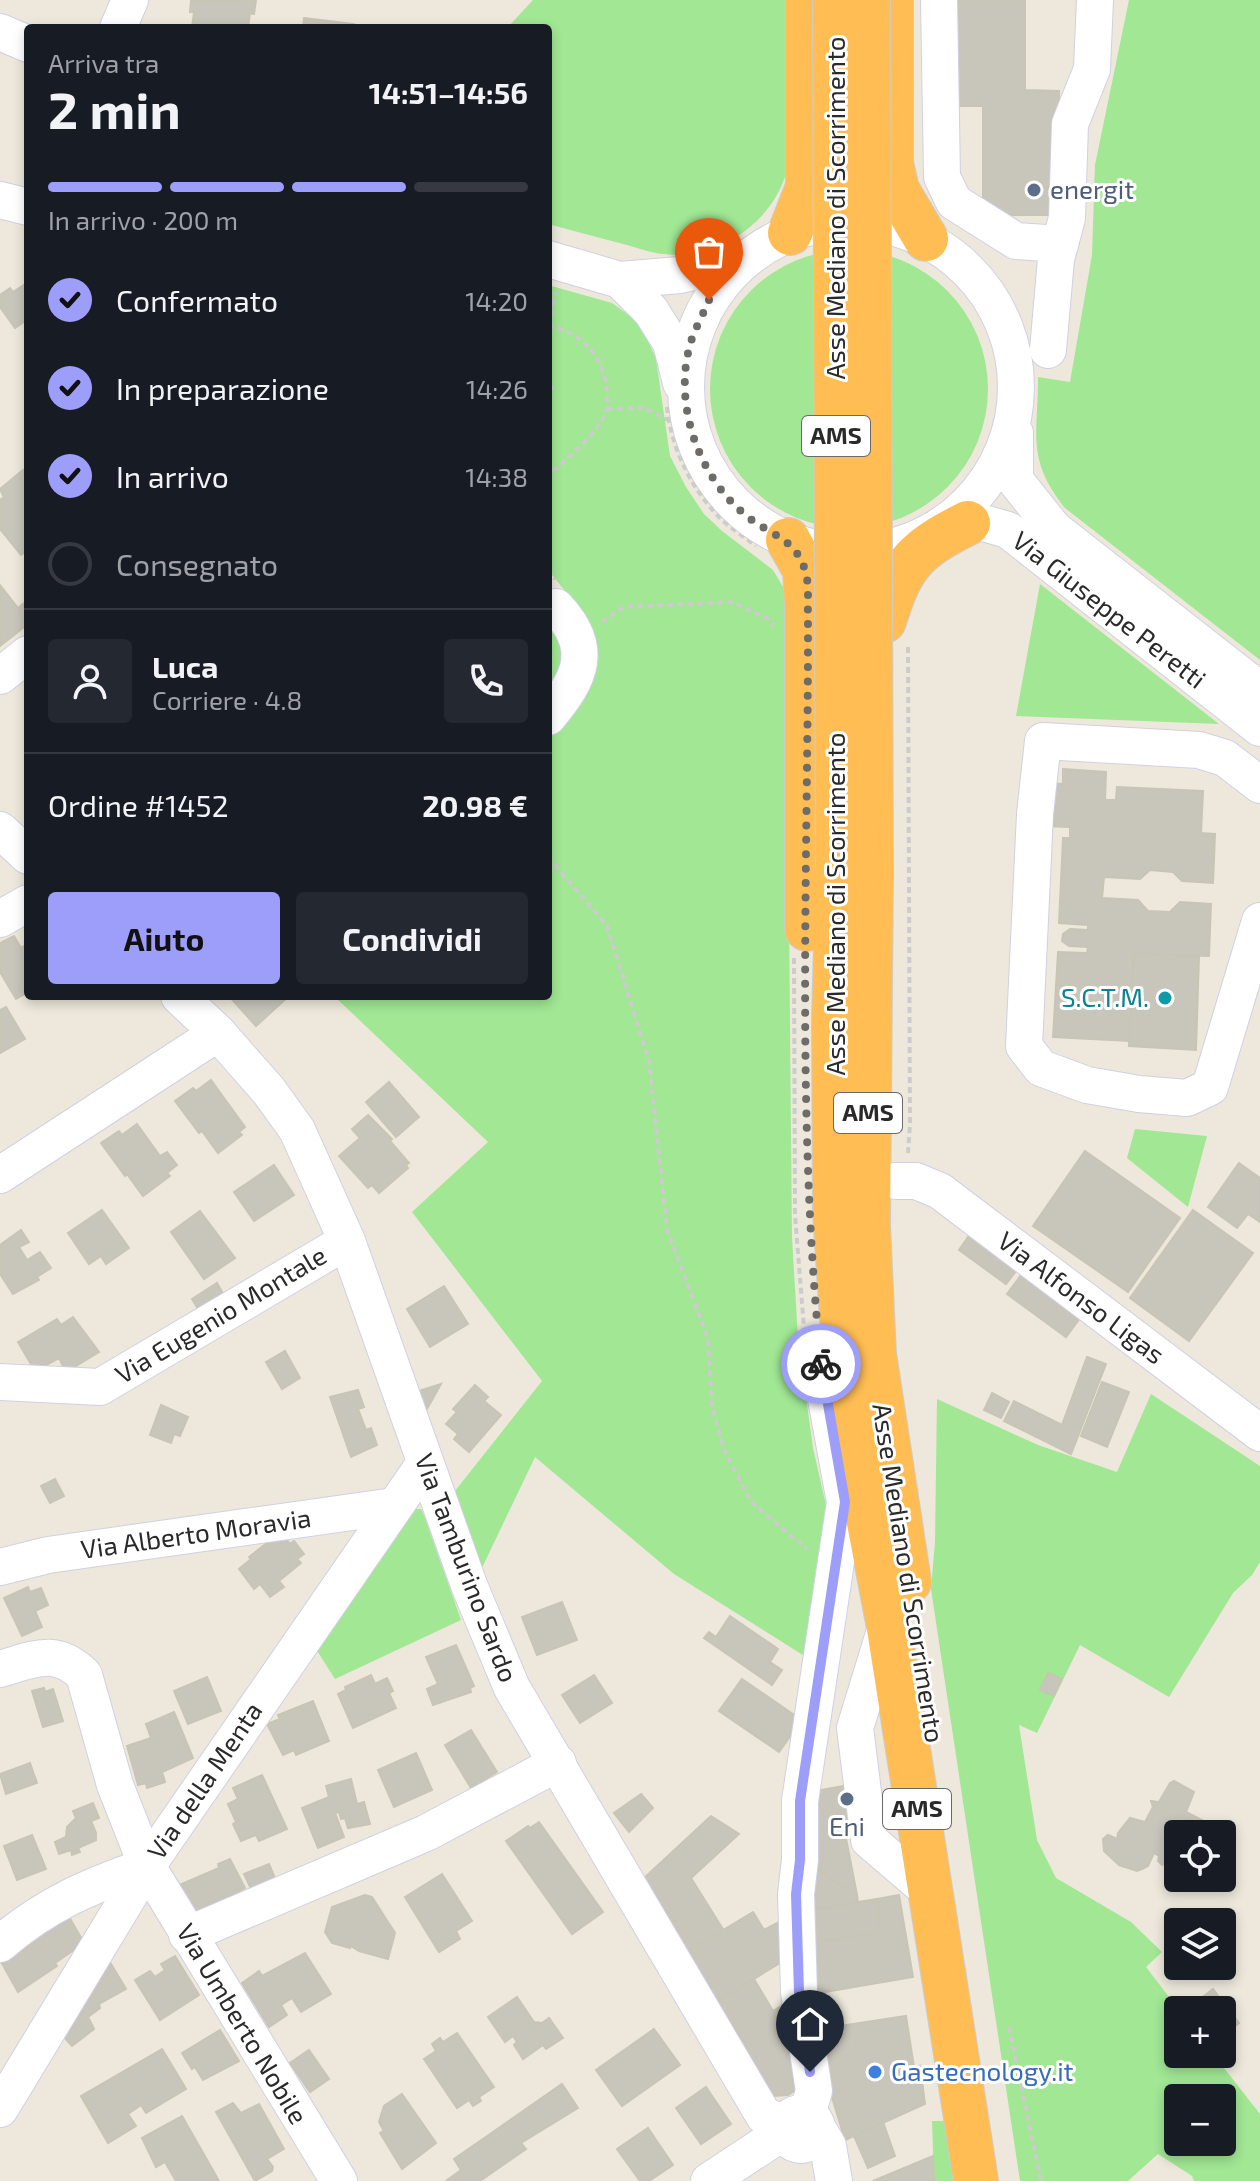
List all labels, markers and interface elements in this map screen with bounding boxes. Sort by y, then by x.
street label: Asse Mediano di Scorrimento [819,36,850,380]
text: Arriva tra [48,47,159,78]
text: 14:51–14:56 [369,74,528,110]
text: 2 min [48,77,181,139]
place label: energit [1050,173,1134,204]
marker: energit [1025,181,1043,199]
text: In arrivo · 200 m [48,204,238,235]
pin [675,218,743,300]
icon: bag [687,230,731,274]
icon: check [48,278,92,322]
text: Confermato [116,282,278,318]
text: 14:20 [465,285,528,316]
icon: check [48,366,92,410]
text: In preparazione [116,370,329,406]
text: 14:26 [466,373,528,404]
road number: AMS [802,416,870,456]
icon: check [48,454,92,498]
text: In arrivo [116,458,229,494]
text: 14:38 [465,461,528,492]
street label: Via Giuseppe Peretti [1007,524,1213,694]
text: Consegnato [116,546,278,582]
button: person [48,639,132,723]
button: phone [444,639,528,723]
text: Luca [152,648,218,684]
text: Corriere · 4.8 [152,684,302,715]
street label: Asse Mediano di Scorrimento [819,732,850,1076]
text: Ordine #1452 [48,787,229,823]
text: 20.98 € [422,787,528,823]
button: Aiuto [48,892,280,984]
button: Condividi [296,892,528,984]
place label: S.C.T.M. [1061,981,1149,1012]
marker: S.C.T.M. [1156,989,1174,1007]
road number: AMS [834,1093,902,1133]
street label: Via Alfonso Ligas [993,1224,1171,1370]
street label: Via Eugenio Montale [109,1238,331,1389]
courier [781,1324,861,1404]
icon: bike [799,1342,843,1386]
street label: Asse Mediano di Scorrimento [867,1401,952,1745]
street label: Via Tamburino Sardo [410,1449,525,1686]
street label: Via Alberto Moravia [79,1501,313,1564]
street label: Via della Menta [140,1696,268,1865]
road number: AMS [883,1789,951,1829]
marker: Eni [838,1790,856,1808]
place label: Eni [829,1810,865,1841]
map controls [1164,1820,1236,2156]
button: locate [1164,1820,1236,1892]
button: layers [1164,1908,1236,1980]
street label: Via Umberto Nobile [171,1917,315,2129]
pin [776,1990,844,2072]
button: + [1164,1996,1236,2068]
icon: home [788,2002,832,2046]
place label: Gastecnology.it [891,2055,1074,2086]
marker: Gastecnology.it [866,2063,884,2081]
button: − [1164,2084,1236,2156]

